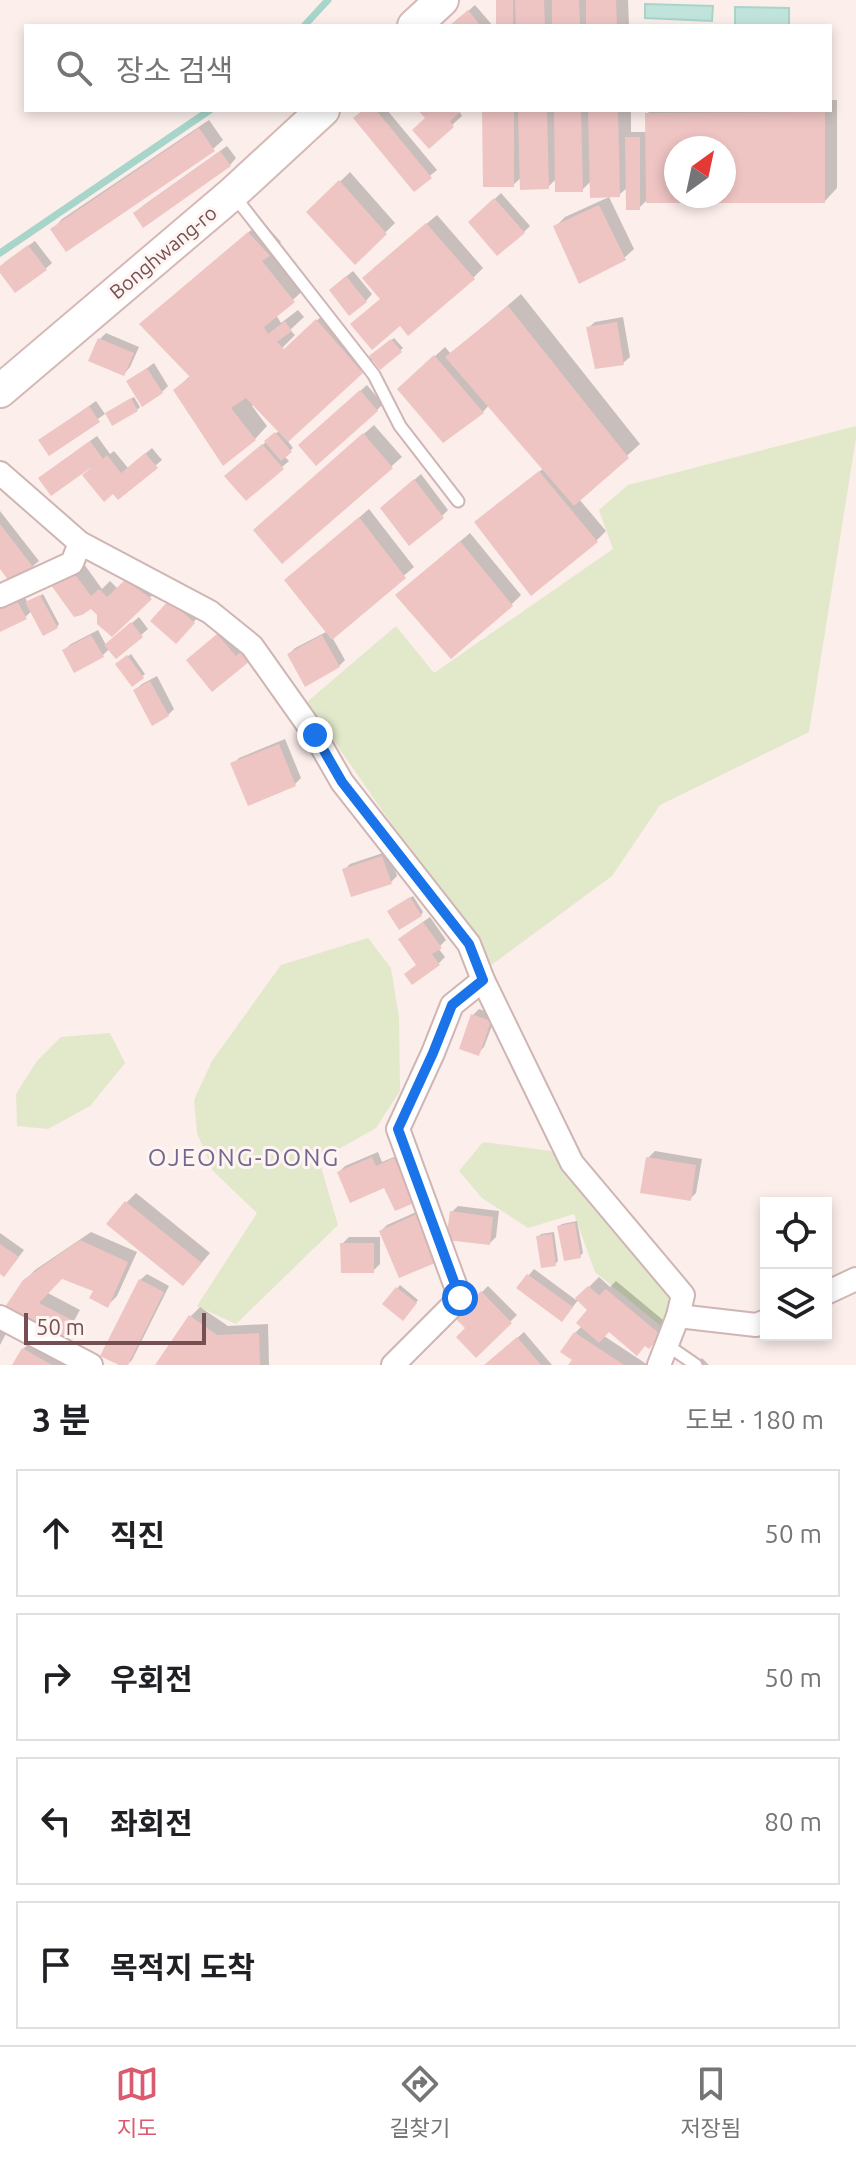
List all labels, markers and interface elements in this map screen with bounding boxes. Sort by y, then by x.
search box [24,24,832,112]
icon: search [52,46,96,90]
text: 장소 검색 [116,53,233,87]
north arrow [664,136,736,208]
street label: Bonghwang-ro [105,201,221,303]
route end [297,717,333,753]
district label: OJEONG-DONG [148,1144,340,1171]
map controls [760,1197,832,1341]
button: locate [760,1197,832,1269]
button: layers [760,1269,832,1341]
route start [442,1280,478,1316]
scale bar [24,1309,206,1345]
text: 50 m [36,1314,85,1339]
text: 3 분 [32,1400,91,1438]
text: 도보 · 180 m [685,1405,824,1434]
icon: ahead [34,1511,78,1555]
text: 직진 [110,1518,165,1552]
text: 50 m [764,1519,822,1548]
icon: right [34,1655,78,1699]
text: 우회전 [110,1662,193,1696]
text: 50 m [764,1663,822,1692]
icon: left [34,1799,78,1843]
text: 좌회전 [110,1806,193,1840]
text: 80 m [764,1807,822,1836]
icon: arrive [34,1943,78,1987]
text: 목적지 도착 [110,1950,255,1984]
tab: 지도 [115,2062,159,2142]
tab: 길찾기 [389,2062,450,2142]
tab: 저장됨 [680,2062,741,2142]

